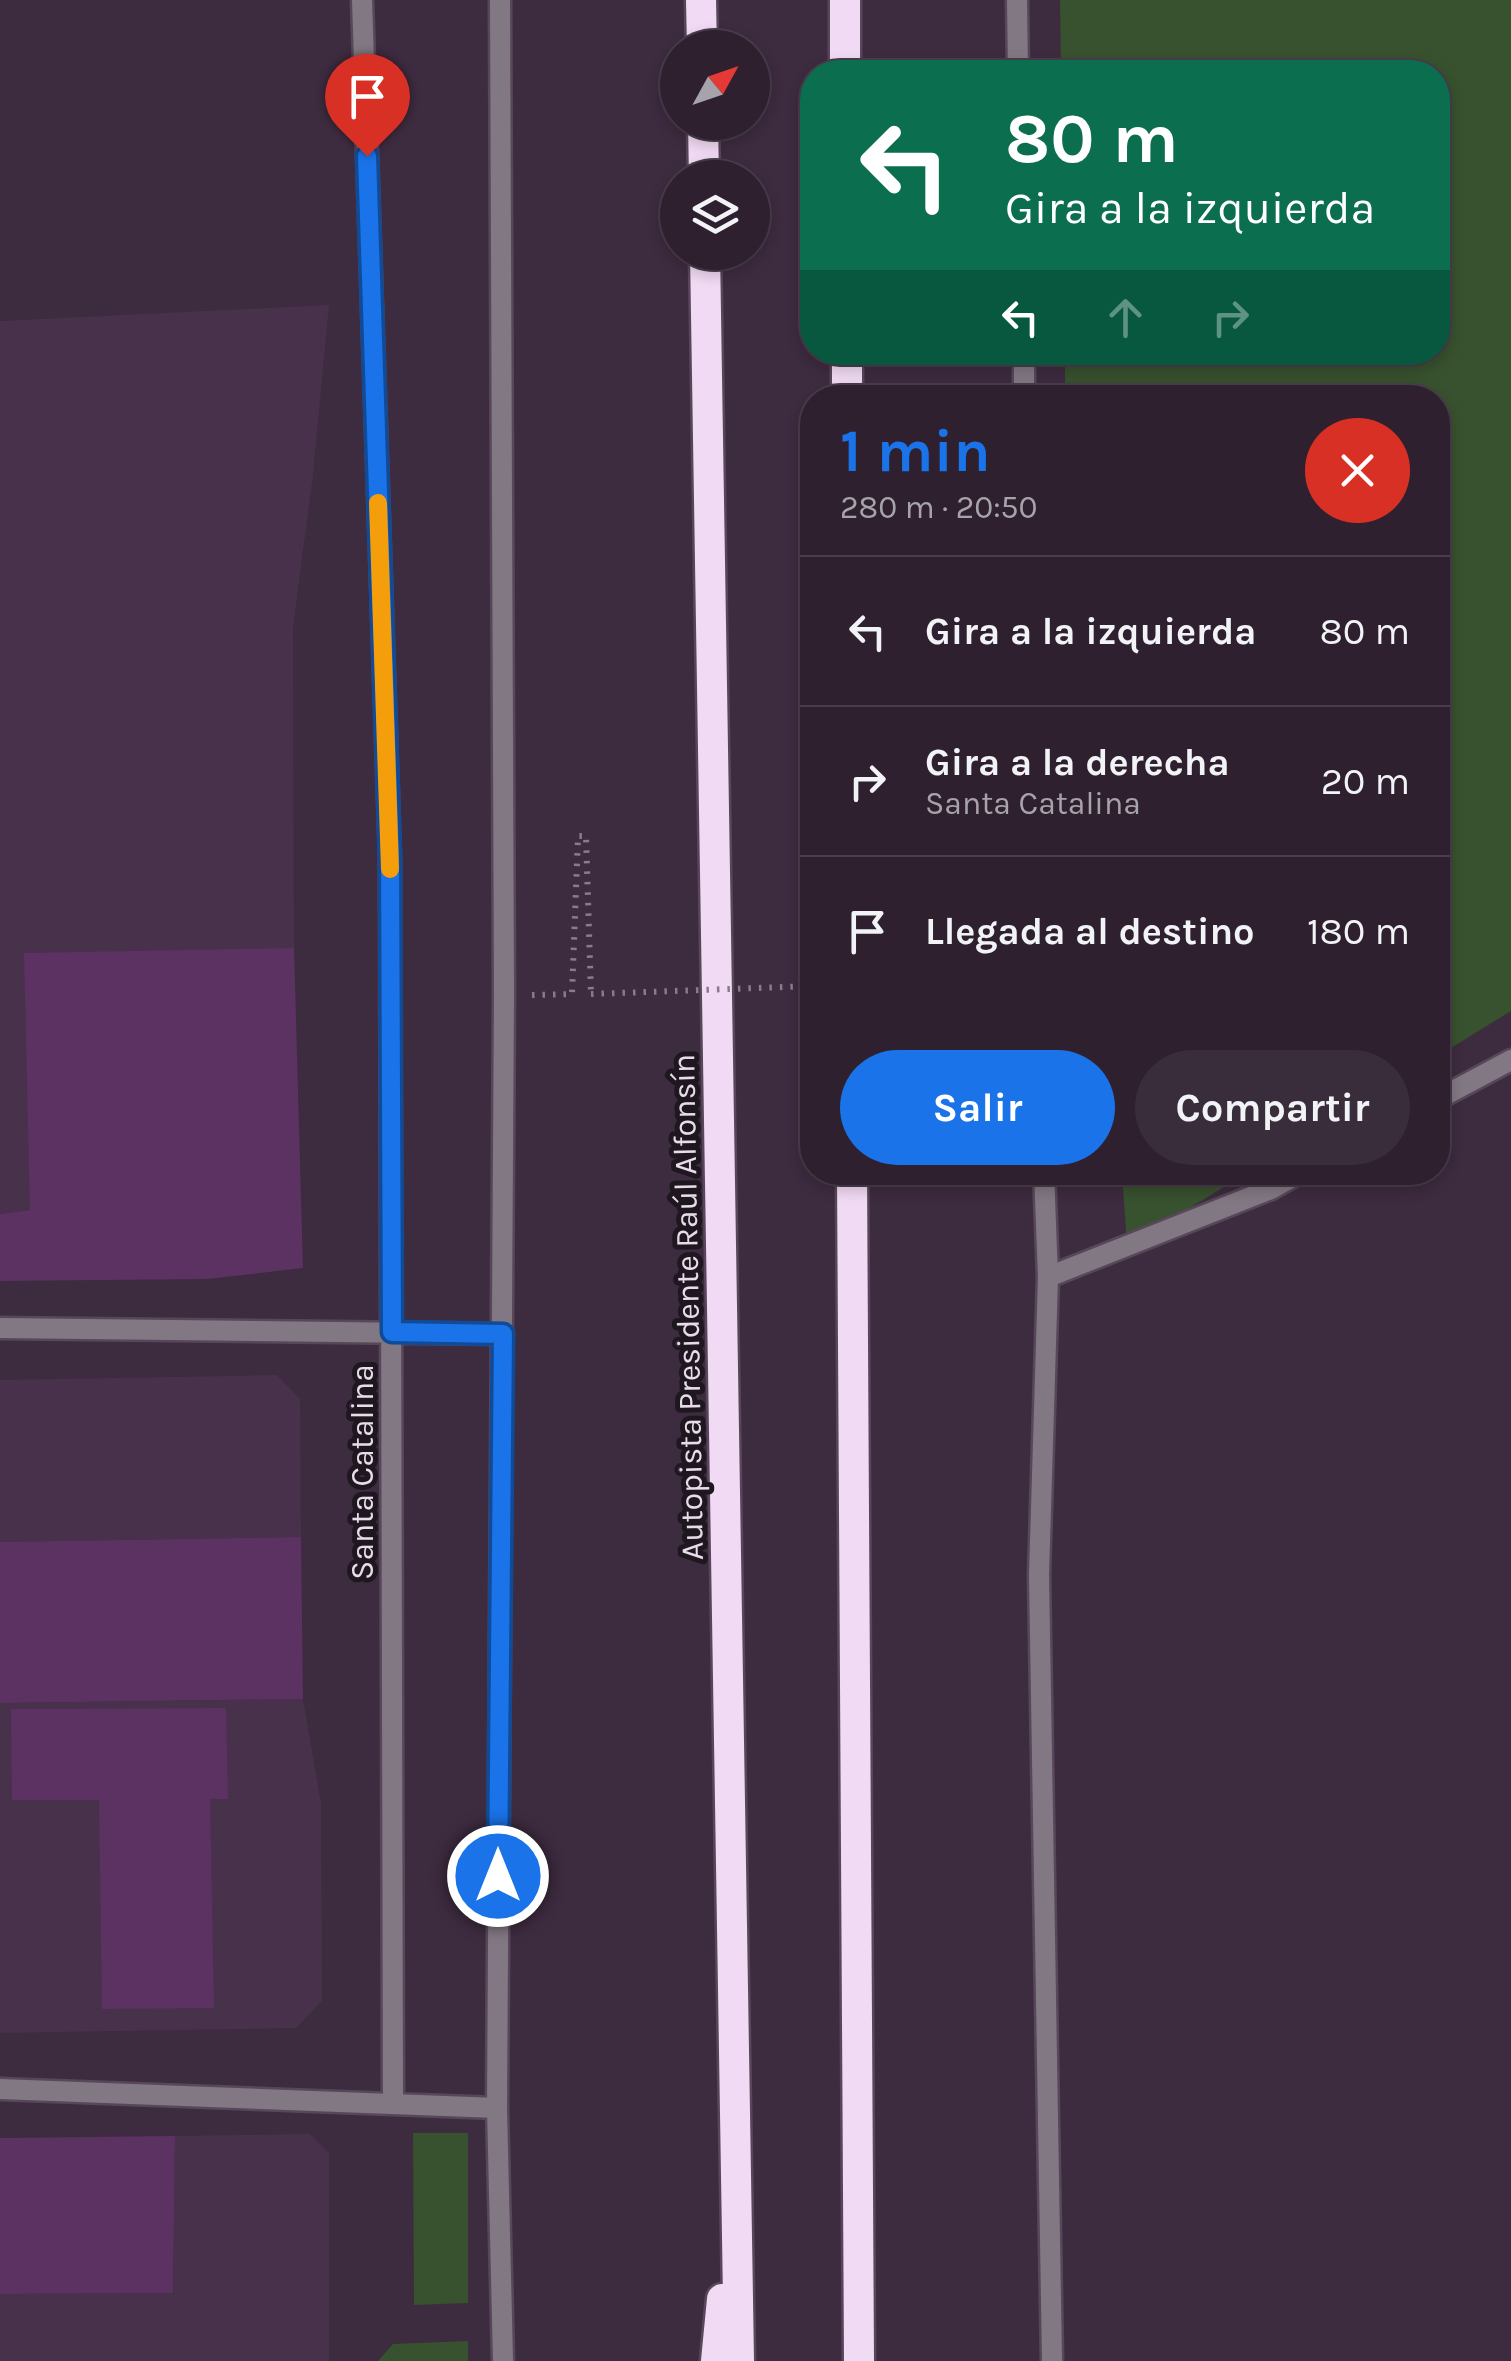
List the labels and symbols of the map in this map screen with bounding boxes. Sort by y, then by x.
north arrow [660,30,770,140]
pin [325,54,410,157]
street label: Autopista Presidente Raúl Alfonsín [665,1054,711,1560]
street label: Santa Catalina [344,1364,381,1580]
position arrow [446,1824,550,1928]

